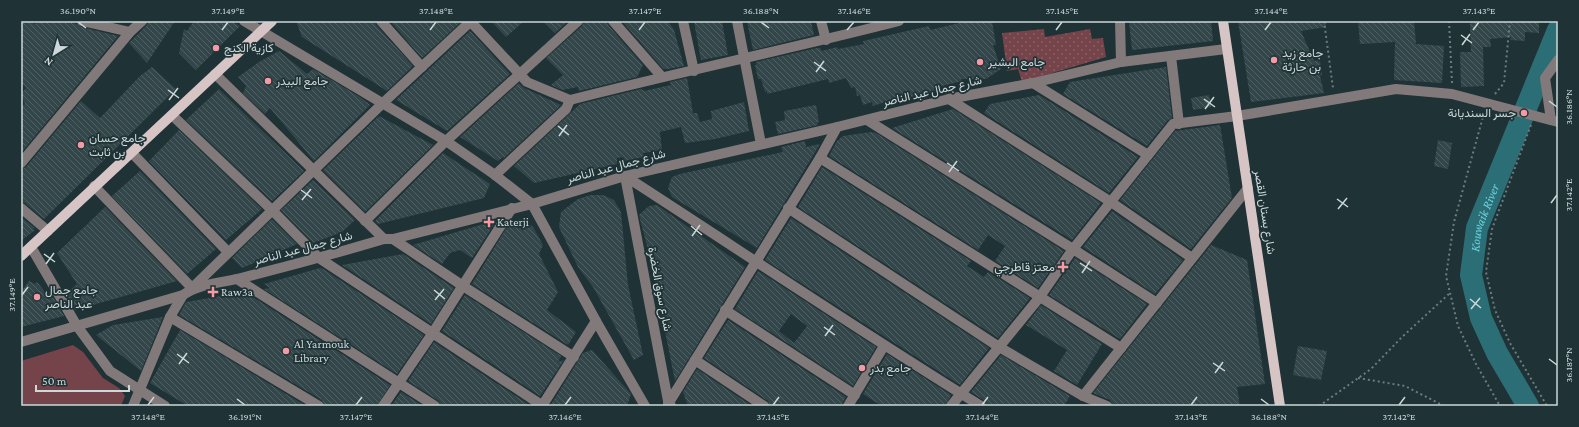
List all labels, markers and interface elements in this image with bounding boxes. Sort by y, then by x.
text: 36.190°N [60,5,97,16]
text: 37.149°E [211,5,245,16]
text: 37.148°E [419,5,453,16]
text: 37.147°E [629,5,662,16]
text: 36.188°N [743,5,779,16]
text: 37.146°E [837,5,871,16]
text: 37.145°E [1045,5,1079,16]
text: 37.144°E [1254,5,1288,16]
text: 37.143°E [1462,5,1496,16]
north arrow [34,34,74,74]
place label: كازية الكنج [224,41,273,57]
marker: كازية الكنج [211,43,221,53]
place label: جامع زيد بن حارثة [1282,46,1323,75]
text: N [41,55,55,69]
place label: جامع البشير [987,55,1045,71]
marker: جامع زيد بن حارثة [1269,55,1279,65]
marker: جامع البشير [975,57,985,67]
street label: شارع جمال عبد الناصر [880,73,983,111]
place label: جامع البيدر [275,74,328,90]
marker: جامع البيدر [263,76,273,86]
text: 36.186°N [1563,89,1574,125]
place label: جسر السنديانة [1448,106,1516,121]
marker: جسر السنديانة [1519,108,1529,118]
place label: جامع حسان بن ثابت [89,131,145,160]
marker: جامع حسان بن ثابت [76,140,86,150]
street label: شارع جمال عبد الناصر [564,146,667,188]
street label: شارع بستان القصر [1249,168,1279,256]
text: 37.142°E [1563,178,1574,211]
water label: Kouwaik River [1467,181,1502,253]
place label: Katerji [497,215,529,229]
marker: Katerji [484,217,494,227]
street label: شارع جمال عبد الناصر [251,228,354,270]
street label: شارع سوق الخضرة [643,246,675,333]
place label: معتز قاطرجي [994,260,1055,277]
marker: معتز قاطرجي [1058,262,1068,272]
text: 37.149°E [6,278,17,312]
place label: جامع جمال عبد الناصر [44,283,98,312]
place label: Raw3a [221,285,253,299]
marker: Raw3a [208,287,218,297]
marker: جامع جمال عبد الناصر [32,292,42,302]
place label: Al Yarmouk Library [294,337,350,365]
marker: Al Yarmouk Library [281,346,291,356]
text: 36.187°N [1563,347,1574,383]
place label: جامع بدر [869,361,911,377]
marker: جامع بدر [857,363,867,373]
scale bar [36,367,129,393]
text: 50 m [42,374,67,388]
text: 37.148°E [131,411,165,422]
text: 36.191°N [228,411,262,422]
text: 37.147°E [340,411,373,422]
text: 37.146°E [548,411,582,422]
text: 37.145°E [756,411,790,422]
text: 37.144°E [965,411,999,422]
text: 37.143°E [1174,411,1208,422]
text: 36.188°N [1251,411,1287,422]
text: 37.142°E [1383,411,1416,422]

